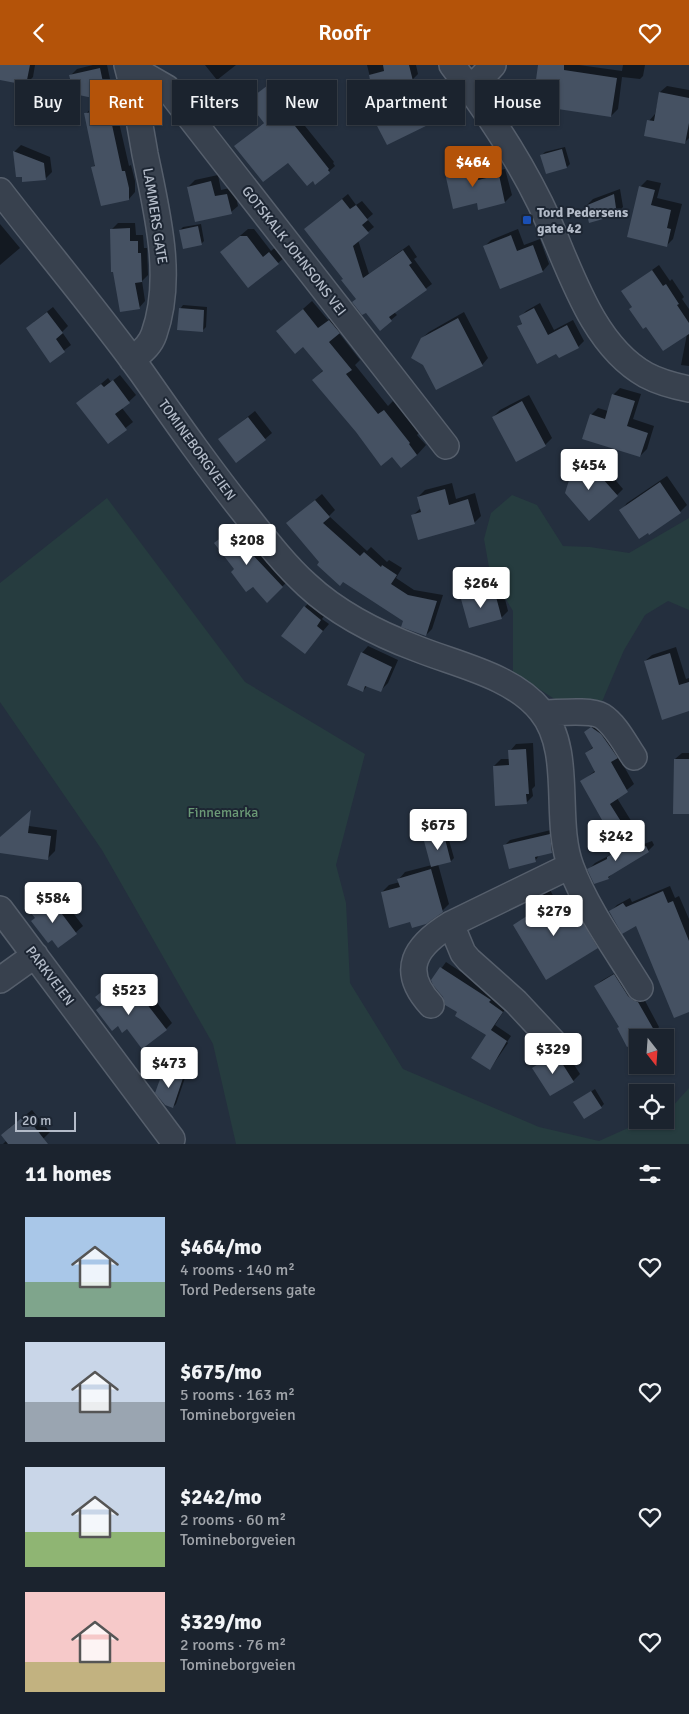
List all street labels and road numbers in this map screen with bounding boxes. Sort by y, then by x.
street label: LAMMERS GATE [139,167,171,265]
street label: GOTSKALK JOHNSONS VEI [238,183,350,319]
street label: TOMINEBORGVEIEN [155,396,239,504]
street label: PARKVEIEN [22,943,78,1009]

